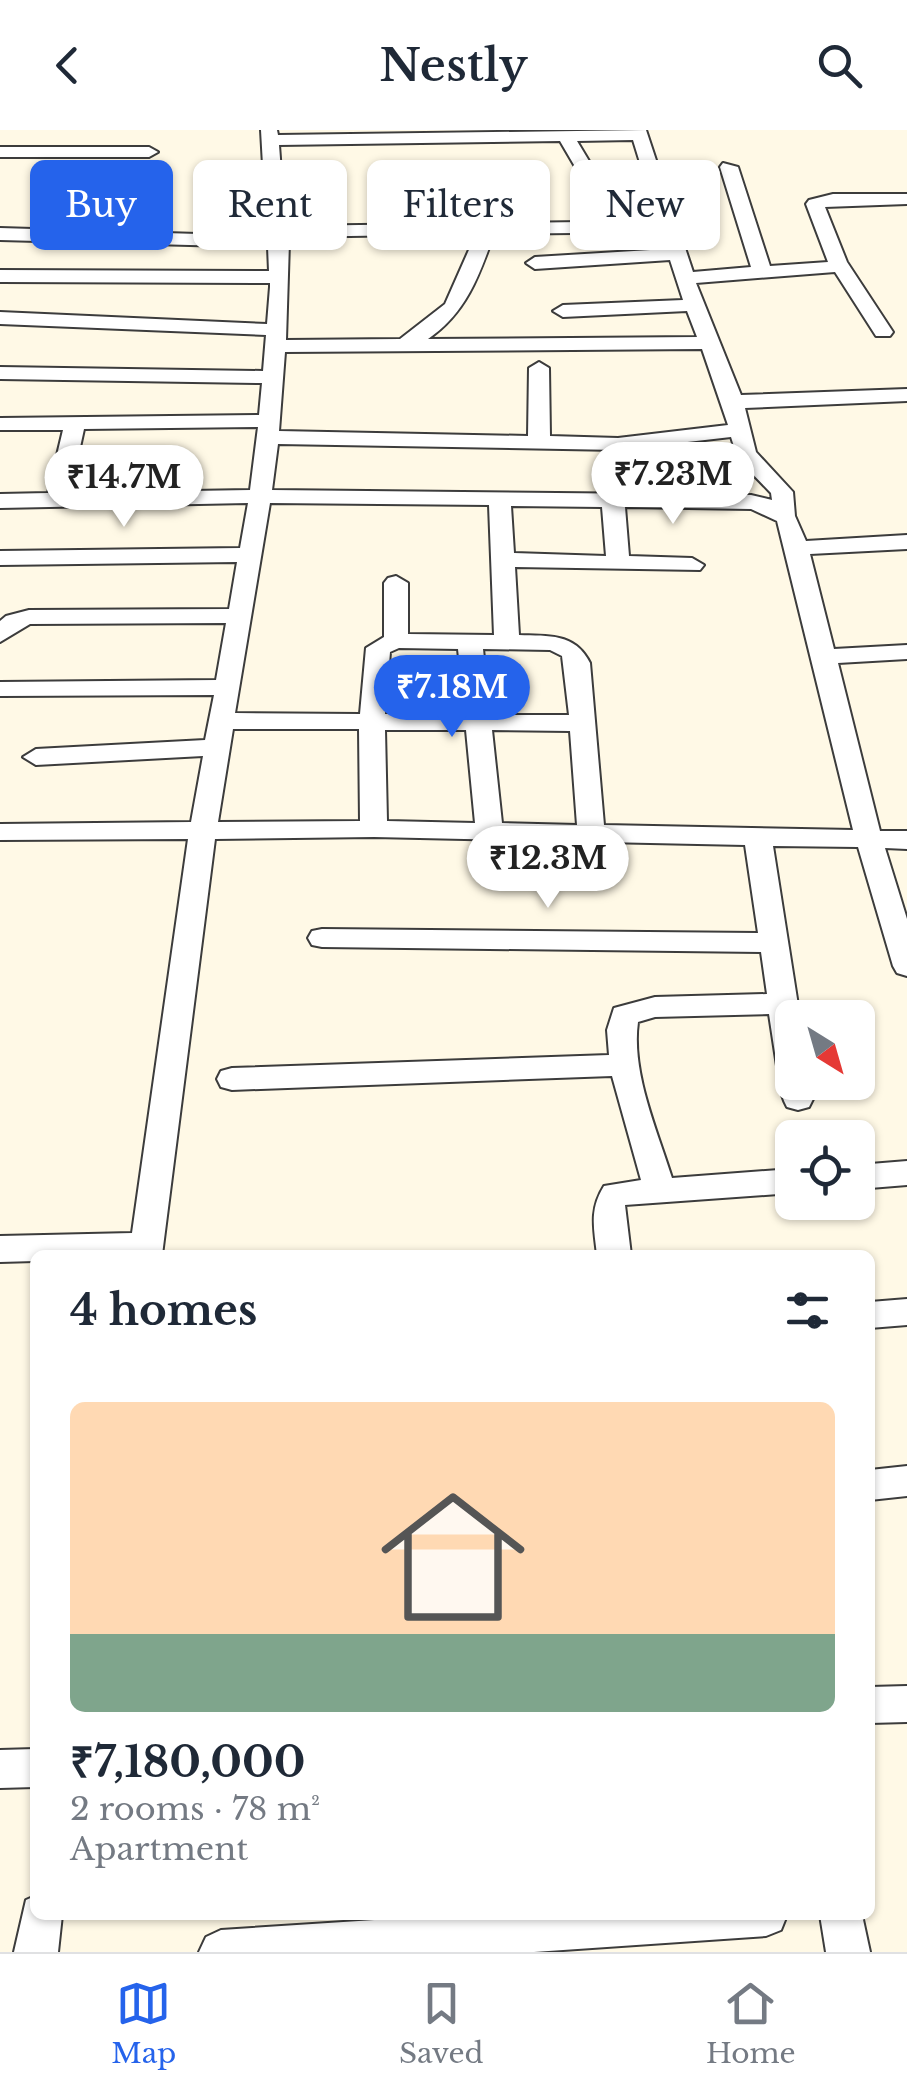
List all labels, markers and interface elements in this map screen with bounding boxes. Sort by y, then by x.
text: Nestly [379,37,528,93]
icon: back [40,38,95,93]
icon: search [812,38,867,93]
chip: Buy [30,160,173,250]
chip: Rent [193,160,347,250]
chip: Filters [367,160,550,250]
chip: New [570,160,720,250]
pin: ₹7.23M [592,442,754,527]
pin: ₹14.7M [43,445,205,530]
text: ₹7.23M [613,454,733,494]
text: ₹14.7M [67,457,181,497]
pin: ₹7.18M [371,655,533,740]
text: ₹7.18M [396,667,508,707]
pin: ₹12.3M [467,826,629,911]
text: ₹12.3M [489,838,607,878]
north arrow [775,1000,875,1100]
map controls [775,1000,875,1220]
button: locate [775,1120,875,1220]
icon: filters [780,1283,835,1338]
text: 4 homes [70,1284,257,1336]
icon: home [363,1467,543,1647]
text: ₹7,180,000 [70,1736,305,1788]
text: 2 rooms · 78 m² [70,1789,320,1829]
text: Apartment [70,1829,248,1869]
tab: Map [111,1976,176,2071]
tab: Saved [399,1976,483,2071]
tab: Home [706,1976,796,2071]

